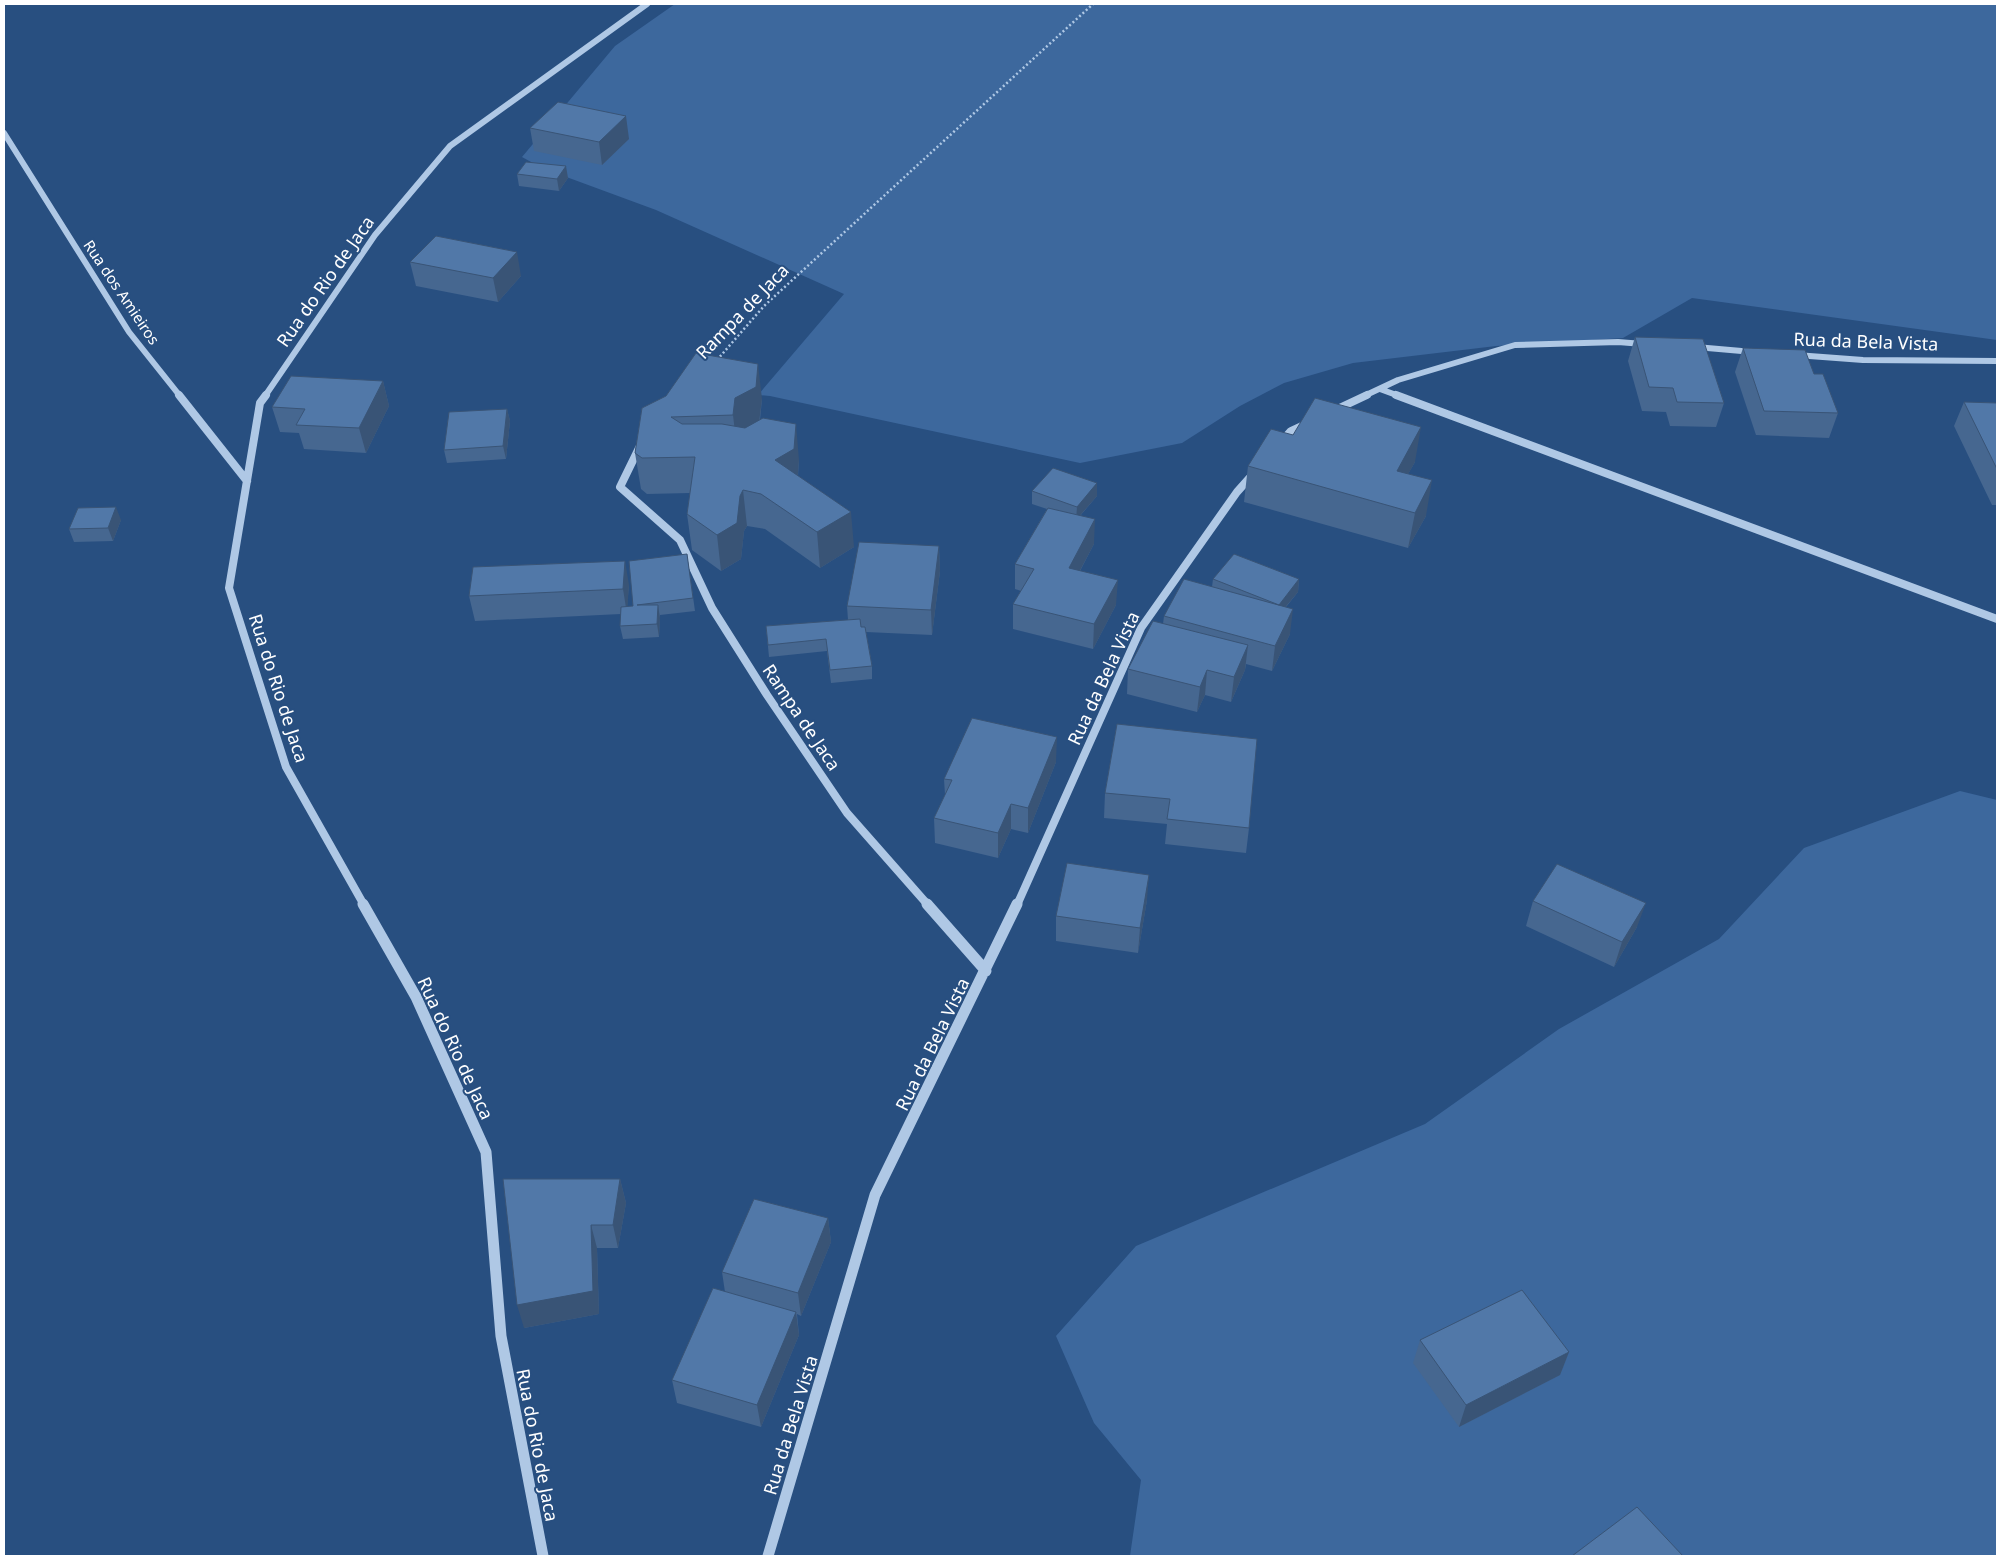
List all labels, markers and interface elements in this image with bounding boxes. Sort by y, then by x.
street label: Rua do Rio de Jaca [271,211,379,351]
street label: Rua dos Amieiros [80,236,164,348]
street label: Rampa de Jaca [690,258,794,364]
street label: Rua da Bela Vista [1793,326,1939,356]
street label: Rua da Bela Vista [1062,607,1144,749]
street label: Rua do Rio de Jaca [244,611,314,765]
street label: Rampa de Jaca [757,659,847,775]
street label: Rua do Rio de Jaca [412,973,500,1123]
street label: Rua da Bela Vista [889,974,975,1114]
street label: Rua da Bela Vista [757,1352,823,1498]
street label: Rua do Rio de Jaca [511,1367,565,1523]

